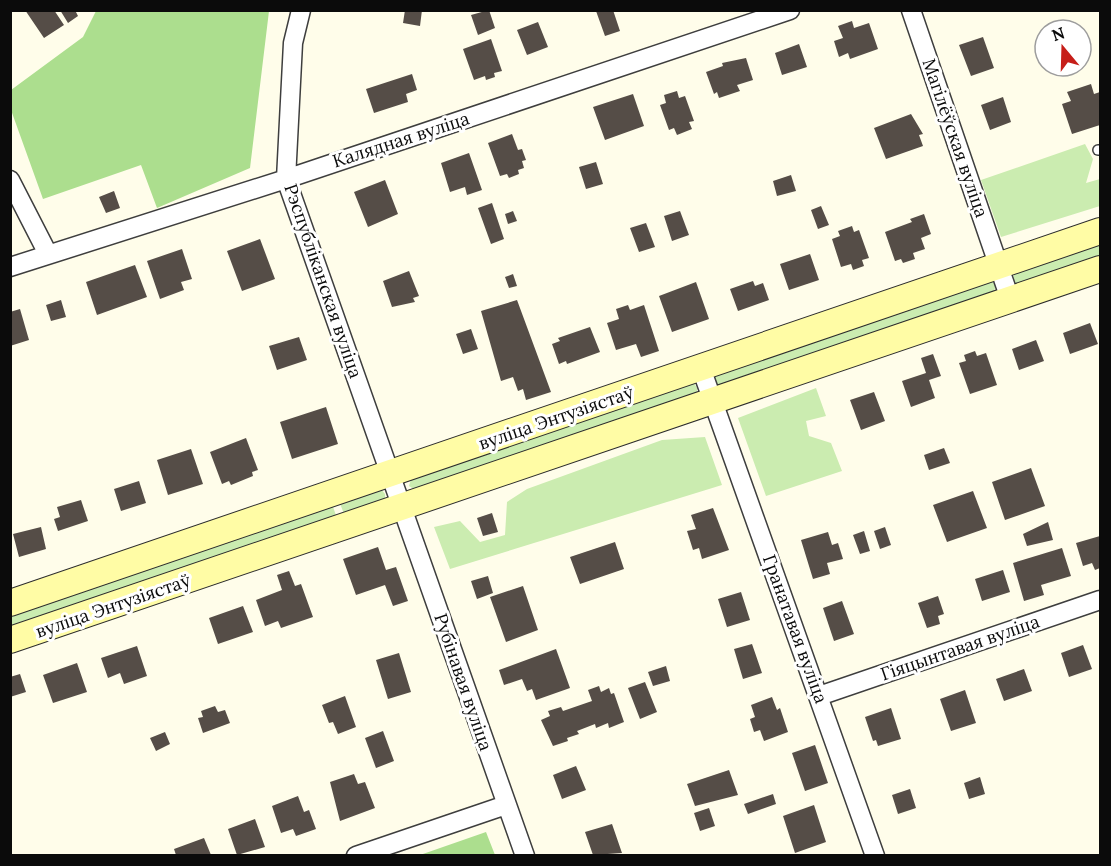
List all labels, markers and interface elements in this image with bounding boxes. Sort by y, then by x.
north arrow [1033,18,1093,78]
text: N [1049,22,1067,45]
street label: Магілёўская вуліца [917,55,993,220]
street label: Калядная вуліца [329,107,472,172]
street label: Рэспубліканская вуліца [279,181,368,381]
street label: вуліца Энтузіястаў [475,380,637,455]
street label: Гранатавая вуліца [758,551,833,706]
street label: вуліца Энтузіястаў [32,568,194,643]
street label: Рубінавая вуліца [429,610,498,754]
street label: Гіяцынтавая вуліца [877,610,1042,686]

